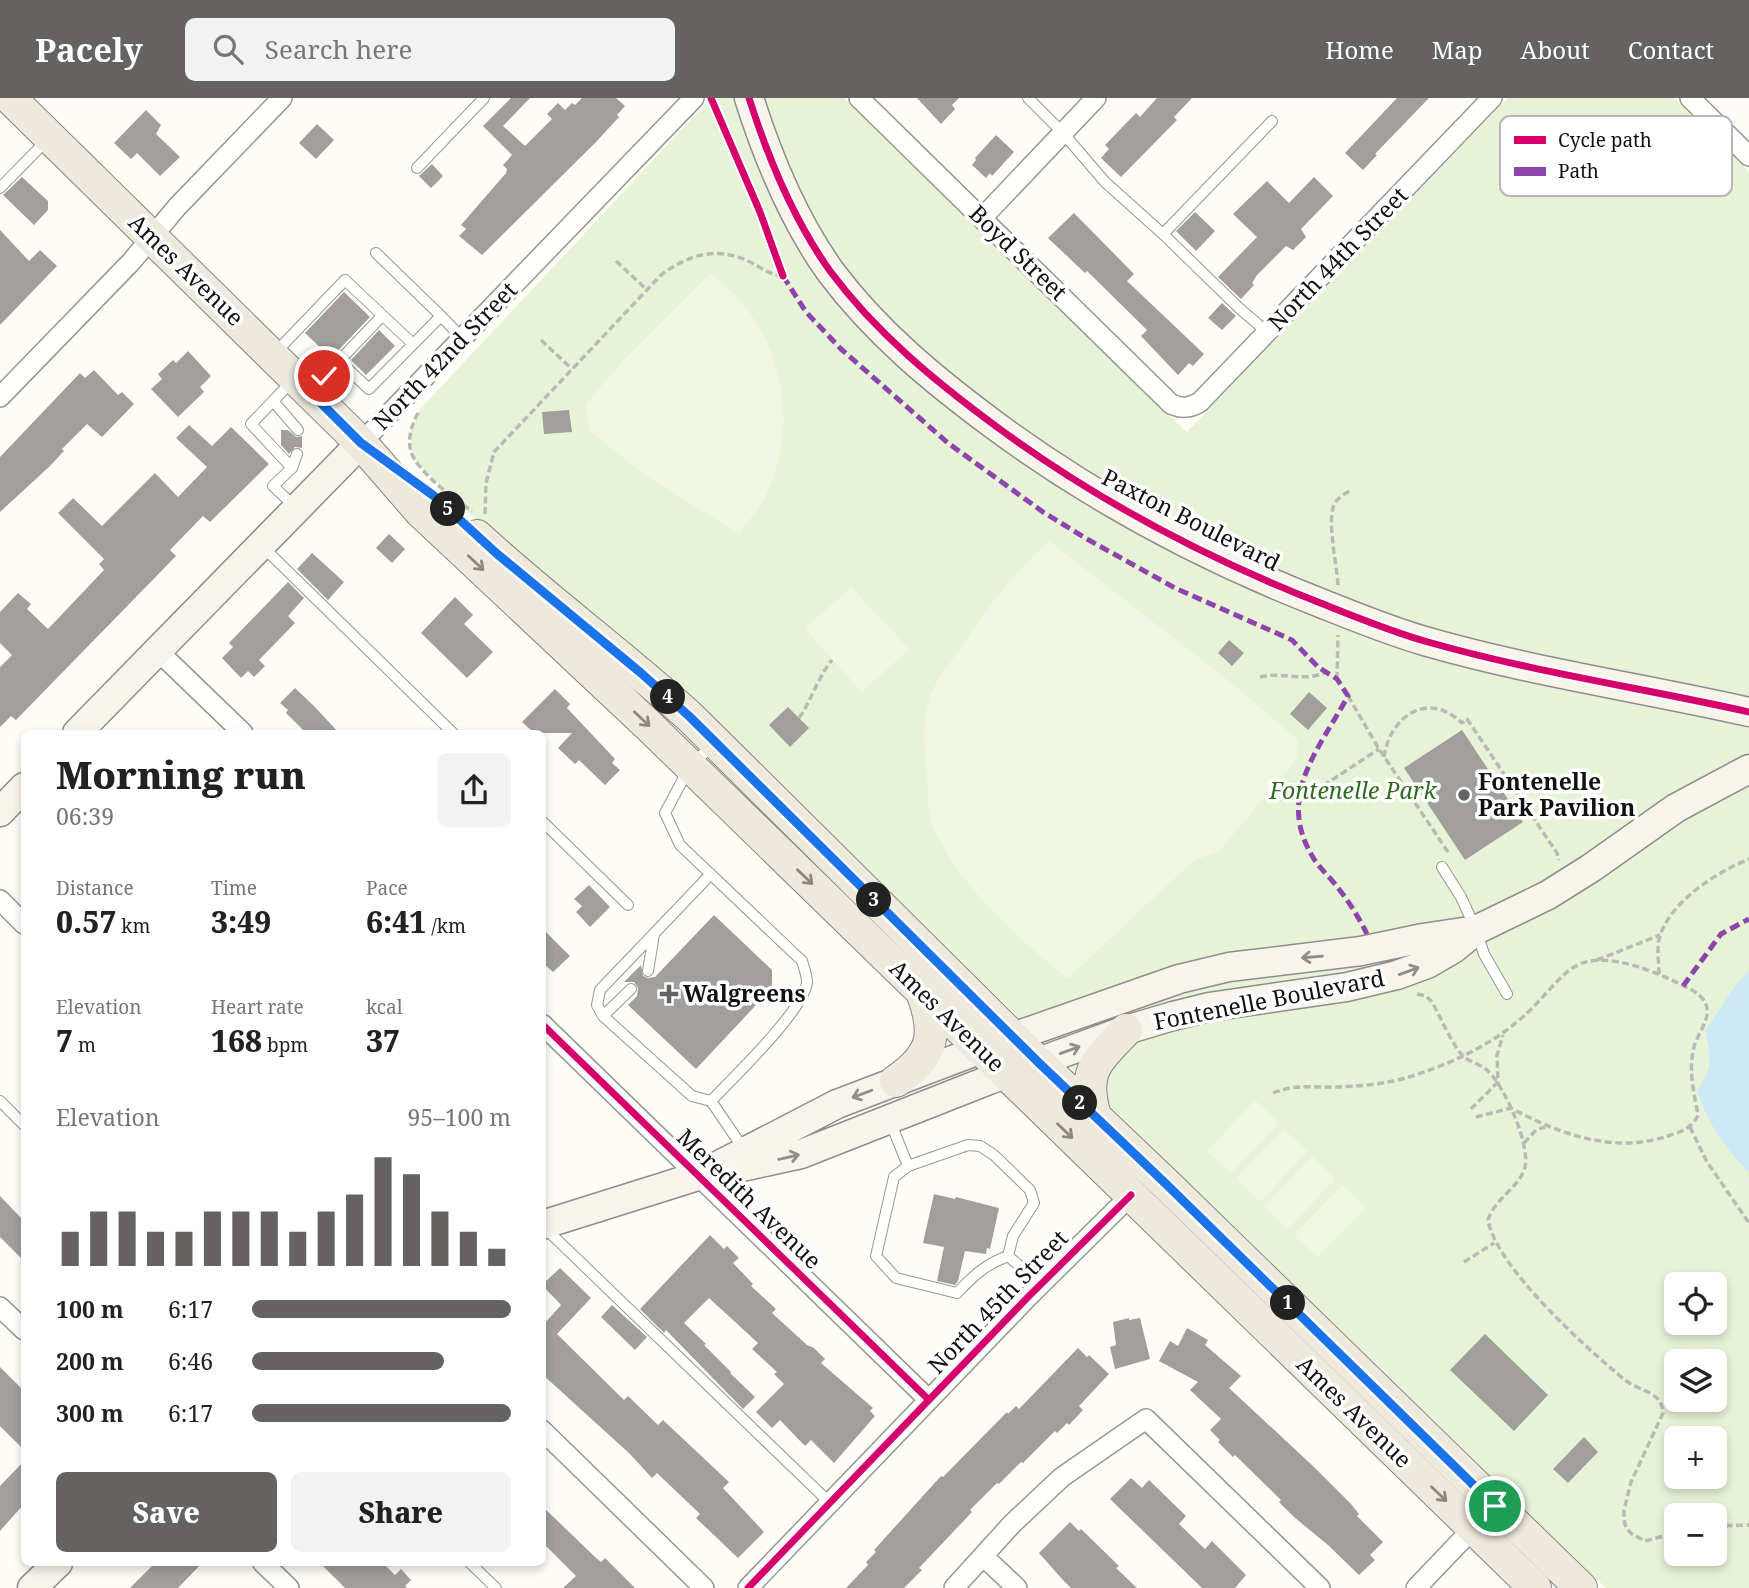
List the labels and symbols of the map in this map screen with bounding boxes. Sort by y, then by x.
legend [1500,116,1732,196]
text: Cycle path [1558,127,1652,153]
text: Path [1558,158,1599,184]
street label: North 44th Street [1260,179,1414,337]
street label: Boyd Street [963,197,1075,307]
street label: Ames Avenue [122,206,251,332]
street label: North 42nd Street [365,274,524,437]
pin [294,346,354,406]
street label: Paxton Boulevard [1097,460,1286,578]
pin: 5 [430,492,466,526]
one-way arrow [467,555,484,572]
pin: 4 [650,680,686,714]
one-way arrow [633,710,650,727]
place label: Fontenelle Park Pavilion [1478,765,1635,823]
park label: Fontenelle Park [1268,774,1438,806]
marker: Fontenelle Park Pavilion [1456,787,1472,803]
one-way arrow [796,869,813,886]
pin: 3 [856,882,892,918]
one-way arrow [1302,951,1324,964]
street label: Ames Avenue [883,952,1012,1078]
street label: Fontenelle Boulevard [1151,961,1387,1037]
one-way arrow [1398,963,1420,976]
place label: Walgreens [683,977,806,1009]
marker: Walgreens [661,986,677,1002]
one-way arrow [1058,1043,1080,1056]
pin: 2 [1062,1086,1098,1121]
one-way arrow [852,1089,874,1102]
street label: Meredith Avenue [670,1121,829,1276]
one-way arrow [1056,1122,1073,1139]
one-way arrow [777,1150,800,1164]
street label: North 45th Street [920,1222,1074,1380]
pin: 1 [1270,1286,1306,1320]
street label: Ames Avenue [1290,1348,1419,1474]
pin [1465,1476,1525,1536]
one-way arrow [1430,1486,1447,1503]

